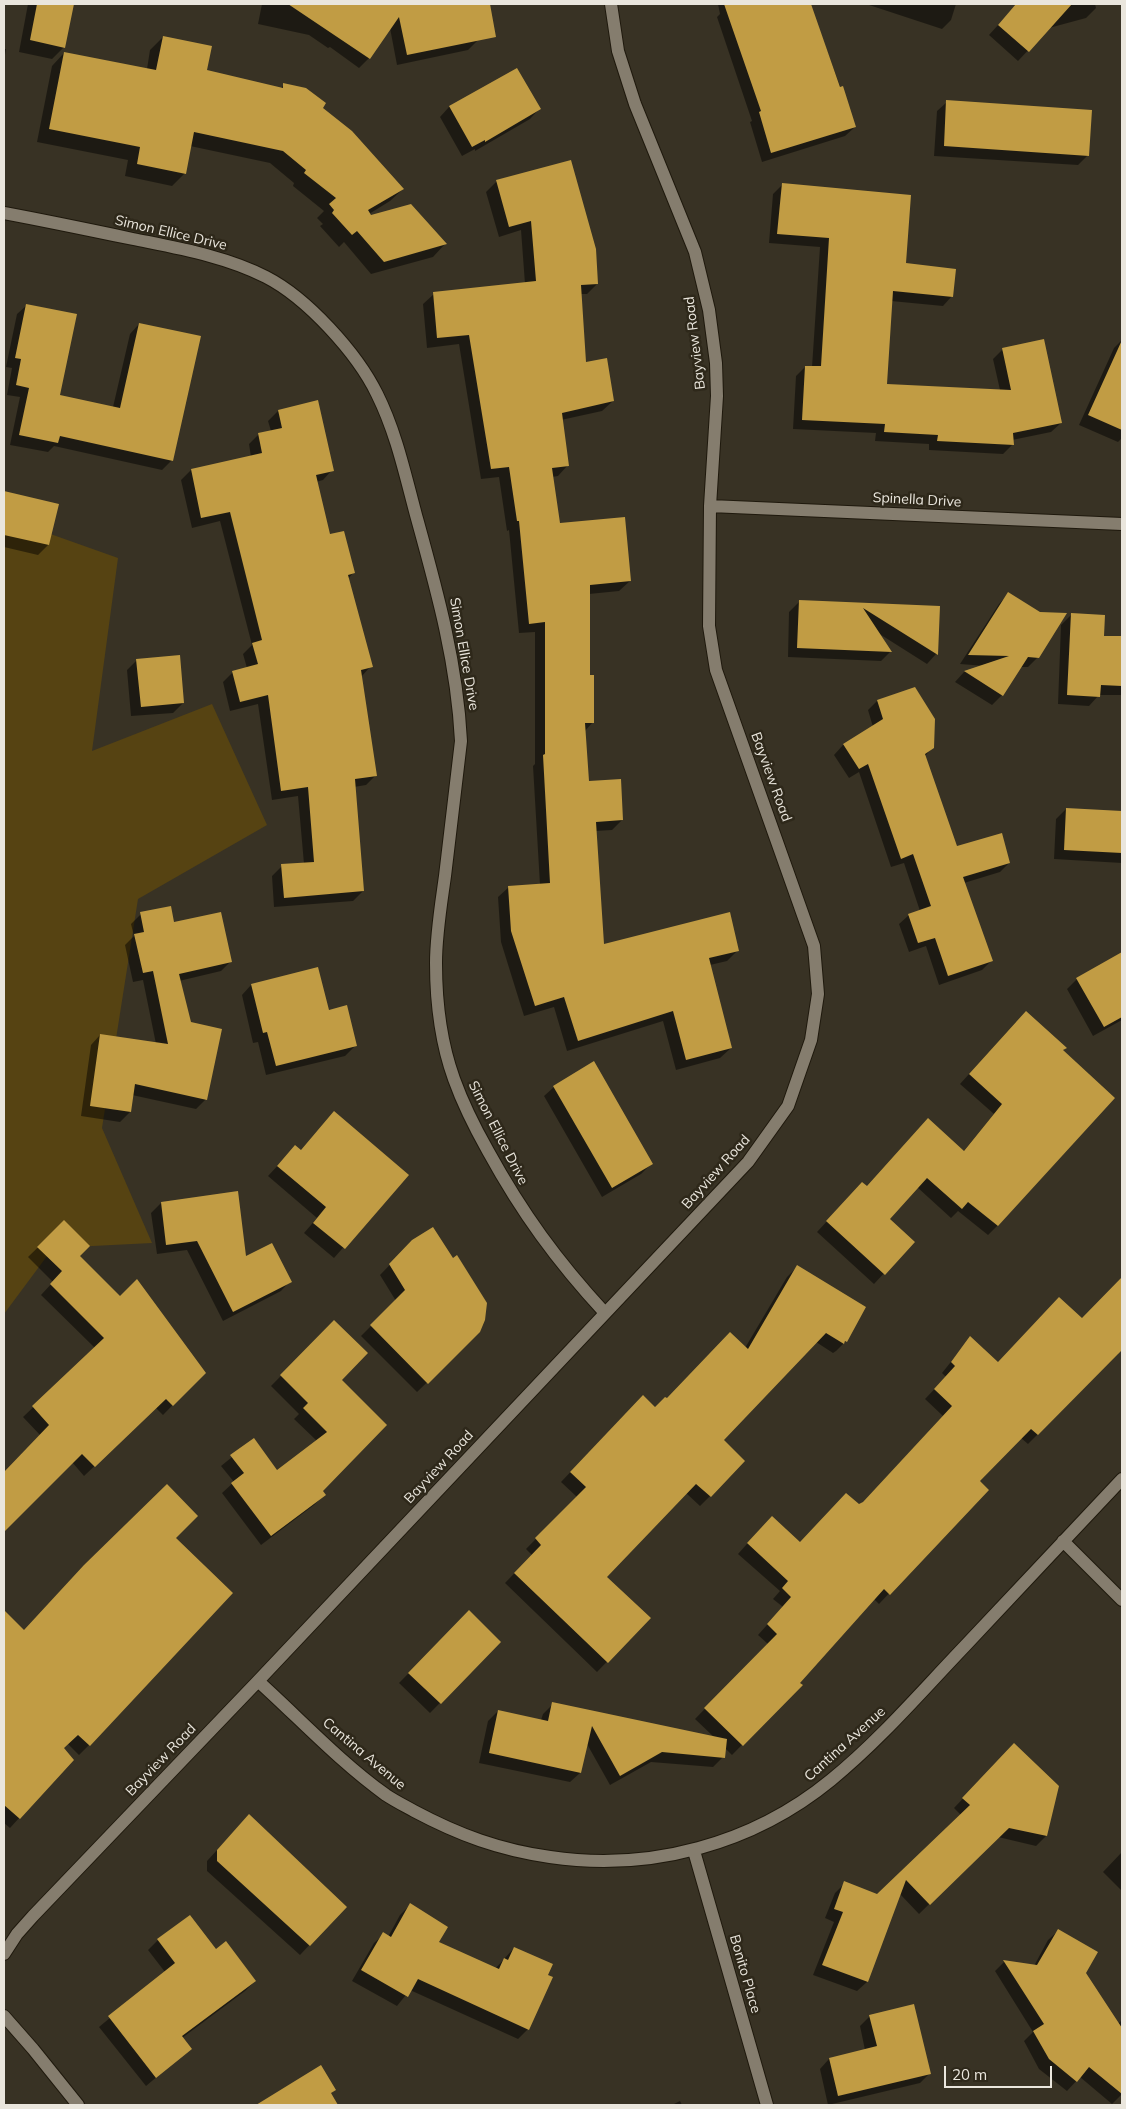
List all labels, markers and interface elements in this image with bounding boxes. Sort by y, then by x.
street label: Simon Ellice Drive [113,212,229,254]
street label: Bayview Road [681,295,709,391]
street label: Spinella Drive [872,489,962,511]
street label: Simon Ellice Drive [446,596,482,712]
street label: Bayview Road [747,730,795,824]
street label: Simon Ellice Drive [465,1078,531,1188]
street label: Bayview Road [678,1131,754,1213]
street label: Bayview Road [401,1427,477,1507]
street label: Cantina Avenue [801,1703,889,1785]
street label: Cantina Avenue [319,1714,409,1794]
street label: Bayview Road [122,1720,200,1800]
street label: Bonito Place [726,1933,764,2015]
scale bar [946,2056,1054,2088]
text: 20 m [952,2065,987,2084]

